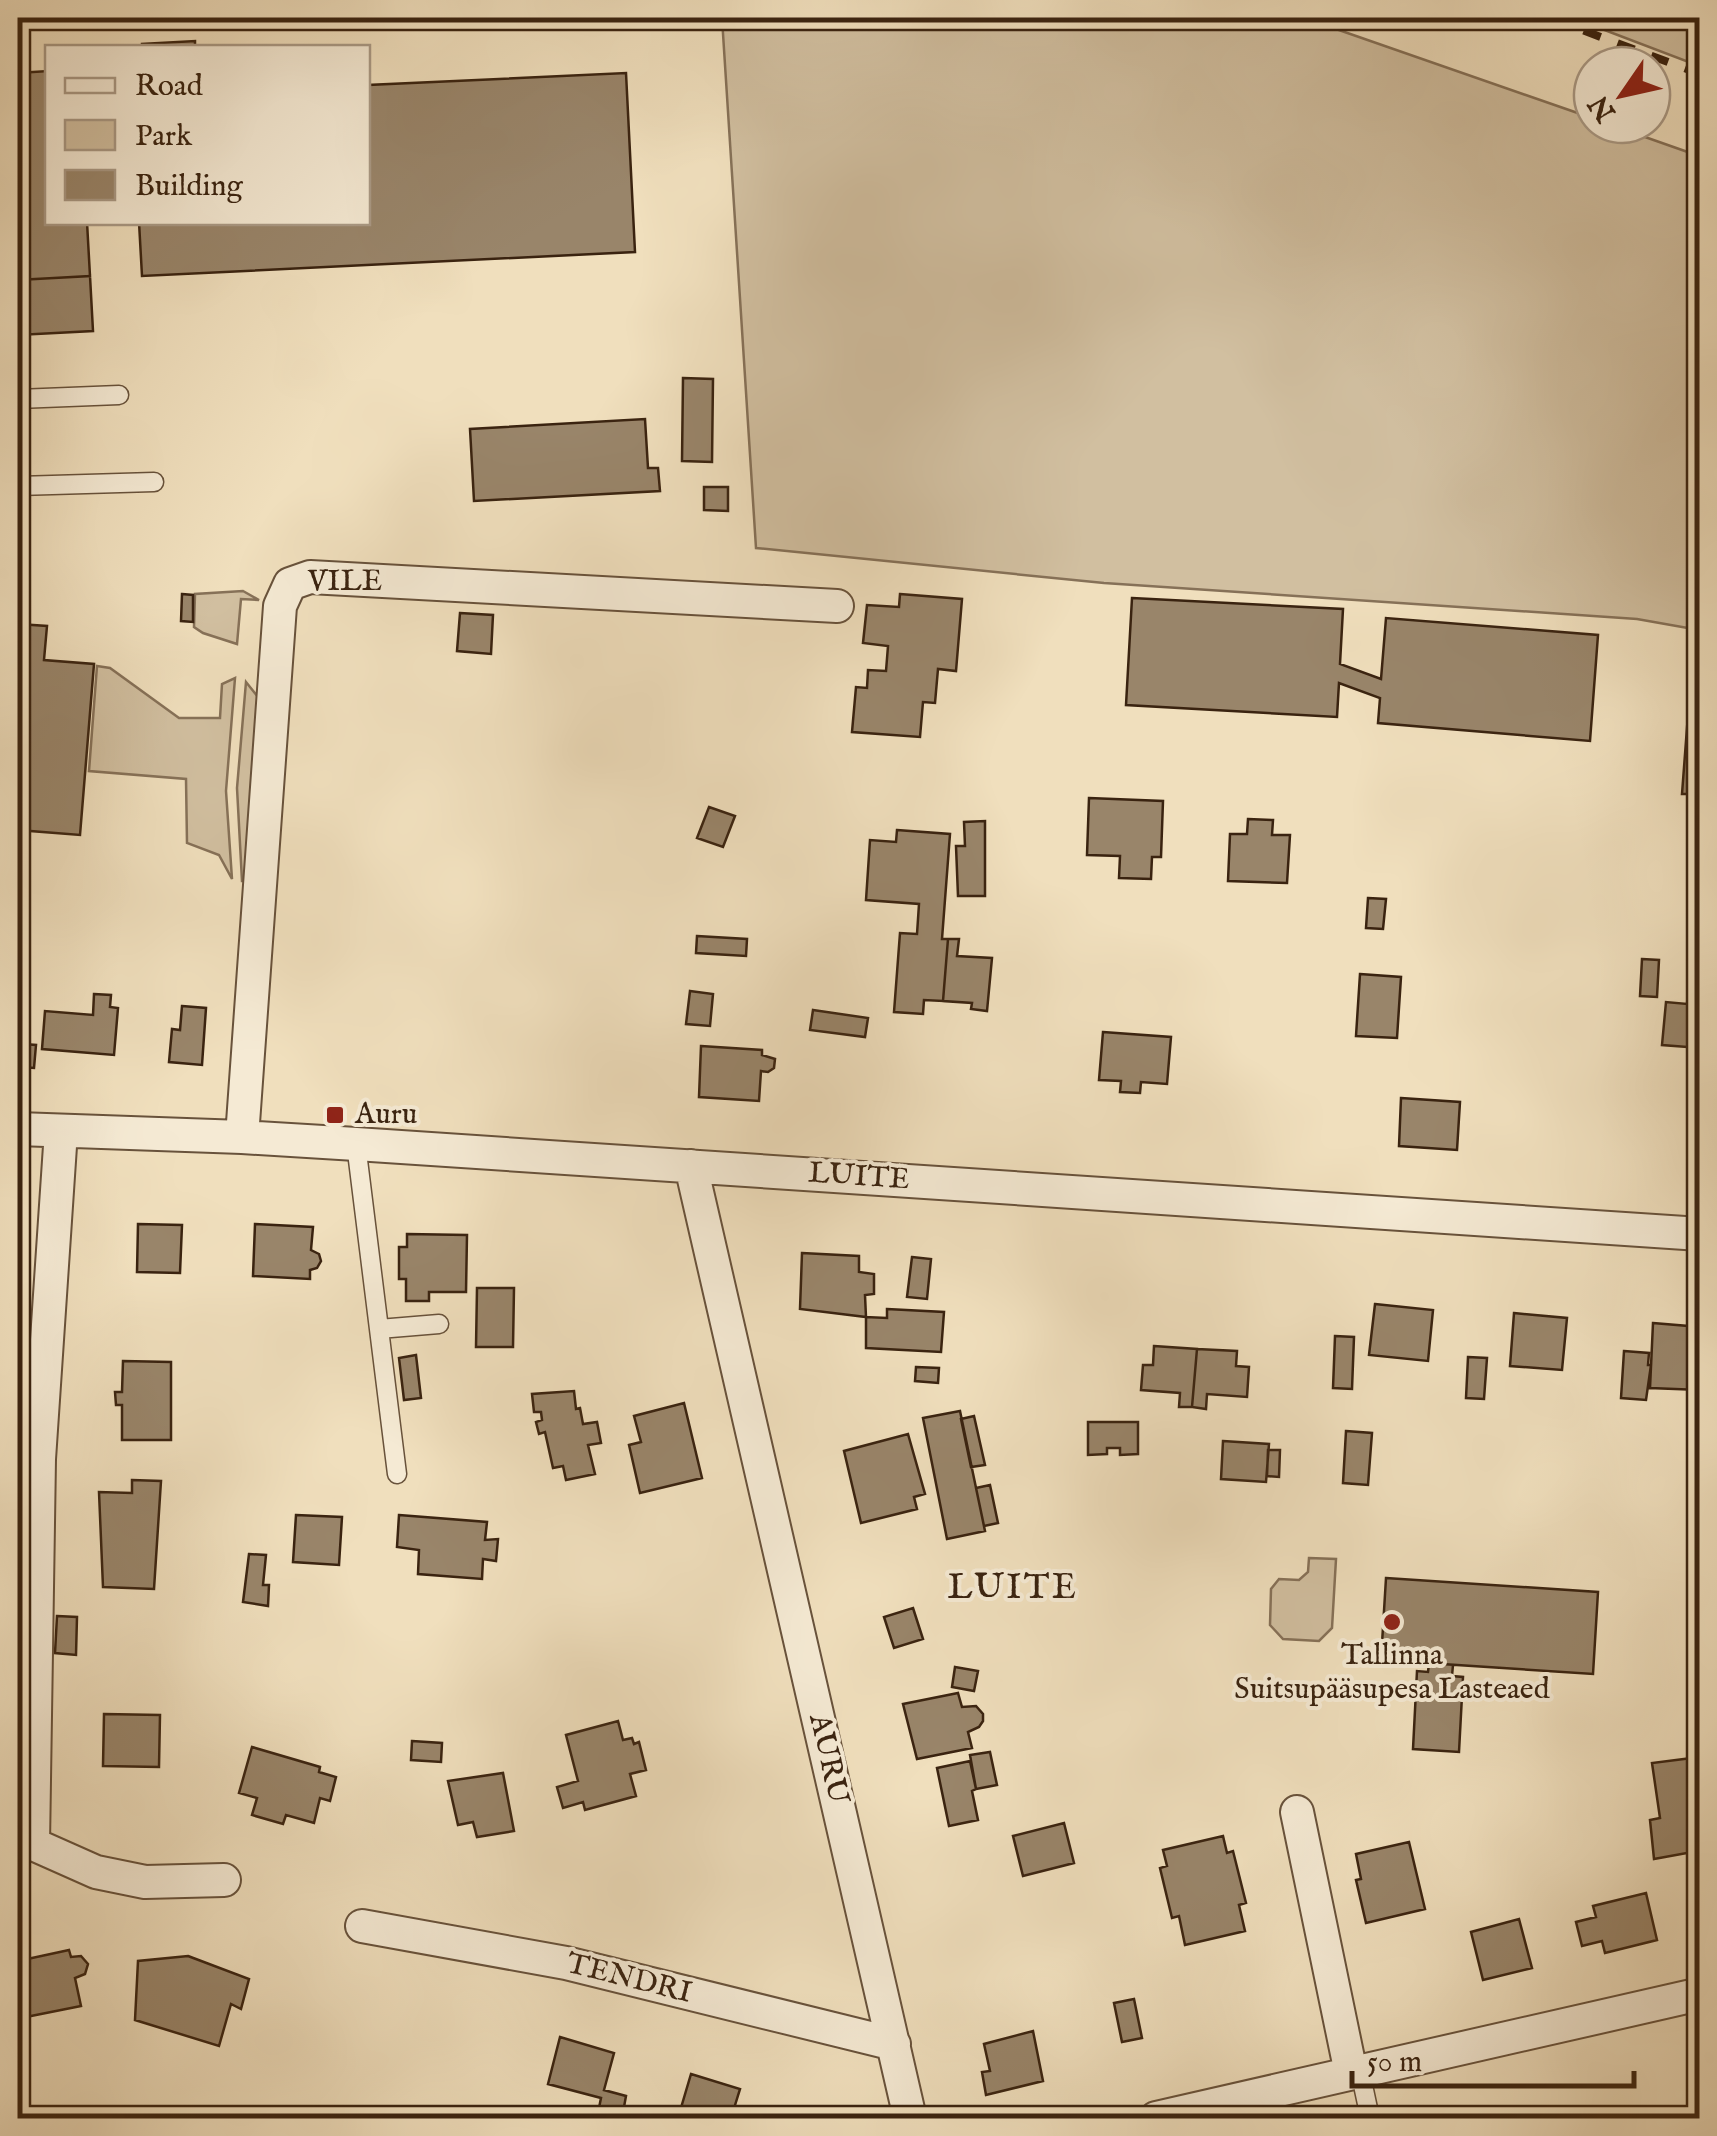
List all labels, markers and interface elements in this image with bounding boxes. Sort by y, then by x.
legend [45,45,370,225]
north arrow [1572,45,1672,145]
text: Road [135,68,204,106]
text: N [1582,88,1625,128]
text: Park [135,118,193,156]
text: Building [135,168,244,206]
street label: VILE [307,563,382,601]
place label: Auru [354,1096,417,1134]
marker: Auru [324,1104,346,1126]
street label: LUITE [807,1155,911,1199]
district label: LUITE [948,1566,1078,1611]
marker: Tallinna Suitsupääsupesa Lasteaed [1381,1611,1403,1633]
place label: Tallinna Suitsupääsupesa Lasteaed [1234,1637,1551,1709]
street label: AURU [799,1709,857,1808]
street label: TENDRI [562,1945,696,2013]
scale bar [1352,2026,1634,2088]
text: 50 m [1367,2044,1422,2082]

